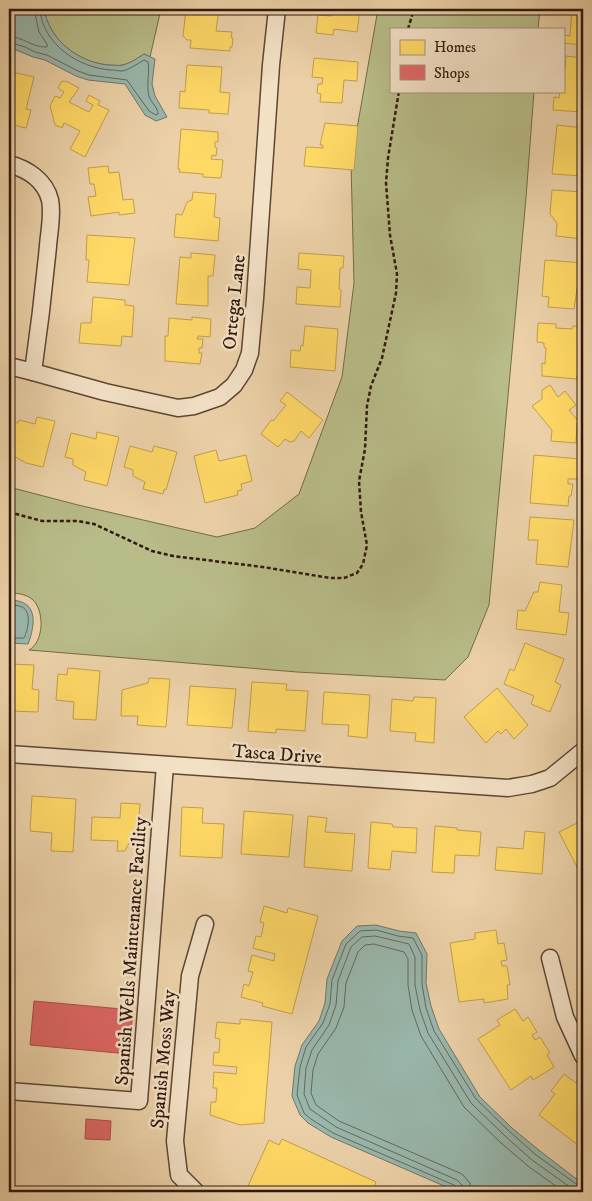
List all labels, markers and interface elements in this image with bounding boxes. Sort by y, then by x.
legend [390,28,564,92]
text: Homes [434,38,476,57]
text: Shops [434,64,470,83]
street label: Ortega Lane [218,253,251,351]
street label: Tasca Drive [231,740,323,769]
street label: Spanish Wells Maintenance Facility [111,815,152,1086]
street label: Spanish Moss Way [146,988,181,1129]

